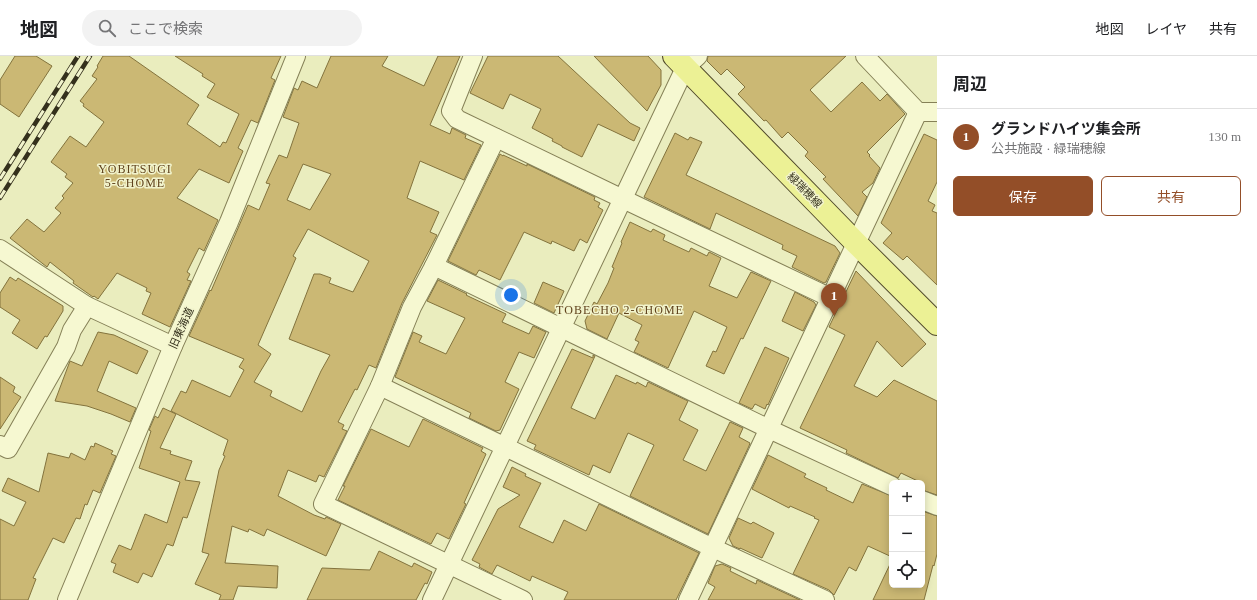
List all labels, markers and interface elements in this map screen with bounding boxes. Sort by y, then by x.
search box [82,10,362,46]
icon: search [96,17,118,39]
text: 地図 [20,19,58,40]
text: ここで検索 [128,21,203,37]
text: 地図 [1095,22,1123,37]
text: レイヤ [1145,22,1187,37]
text: 共有 [1209,22,1237,37]
text: 周辺 [953,75,987,94]
text: グランドハイツ集会所 [991,121,1141,137]
text: 1 [963,129,969,144]
text: 130 m [1208,129,1241,144]
text: 公共施設 · 緑瑞穂線 [991,141,1106,156]
district label: YOBITSUGI 5-CHOME [98,162,172,190]
street label: 緑瑞穂線 [785,170,825,210]
button: 保存 [953,176,1093,216]
button: 共有 [1101,176,1241,216]
pin: 1 [821,283,847,316]
your location [501,285,521,305]
district label: TOBECHO 2-CHOME [556,303,684,317]
street label: 旧東海道 [167,305,195,351]
map controls [889,480,925,588]
button: + [889,480,925,516]
button: − [889,516,925,552]
button: locate [889,552,925,588]

